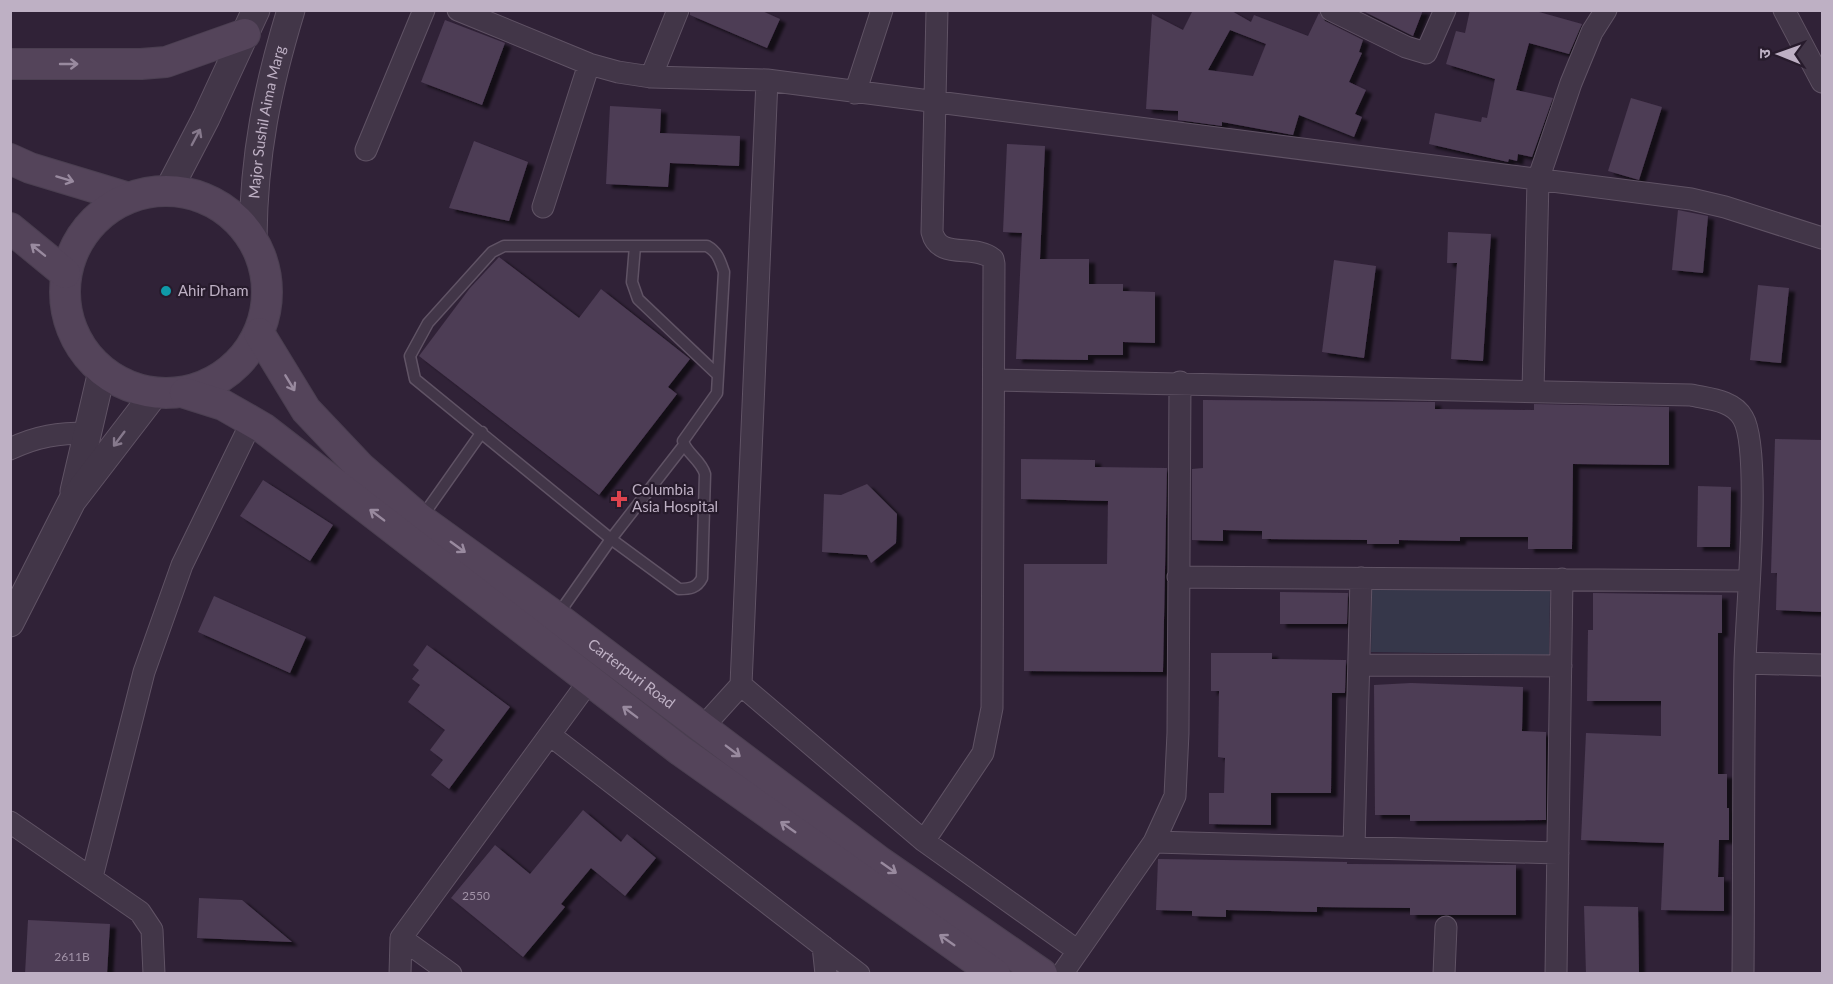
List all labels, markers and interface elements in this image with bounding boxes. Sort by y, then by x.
north arrow [1749,24,1809,84]
street label: Major Sushil Aima Marg [244,43,288,199]
text: उ [1754,48,1773,59]
one-way arrow [58,58,78,70]
one-way arrow [191,129,203,147]
one-way arrow [55,174,74,185]
one-way arrow [30,244,46,257]
place label: Ahir Dham [178,281,249,299]
marker: Ahir Dham [159,284,173,298]
one-way arrow [284,374,296,391]
one-way arrow [113,431,126,447]
place label: Columbia Asia Hospital [632,480,718,515]
marker: Columbia Asia Hospital [610,490,628,508]
one-way arrow [369,509,385,522]
one-way arrow [450,541,466,553]
street label: Carterpuri Road [585,634,679,712]
one-way arrow [622,706,638,719]
one-way arrow [725,744,741,757]
one-way arrow [780,821,796,833]
one-way arrow [880,862,896,874]
house number: 2550 [462,888,490,903]
one-way arrow [939,934,955,946]
house number: 2611B [54,949,90,964]

